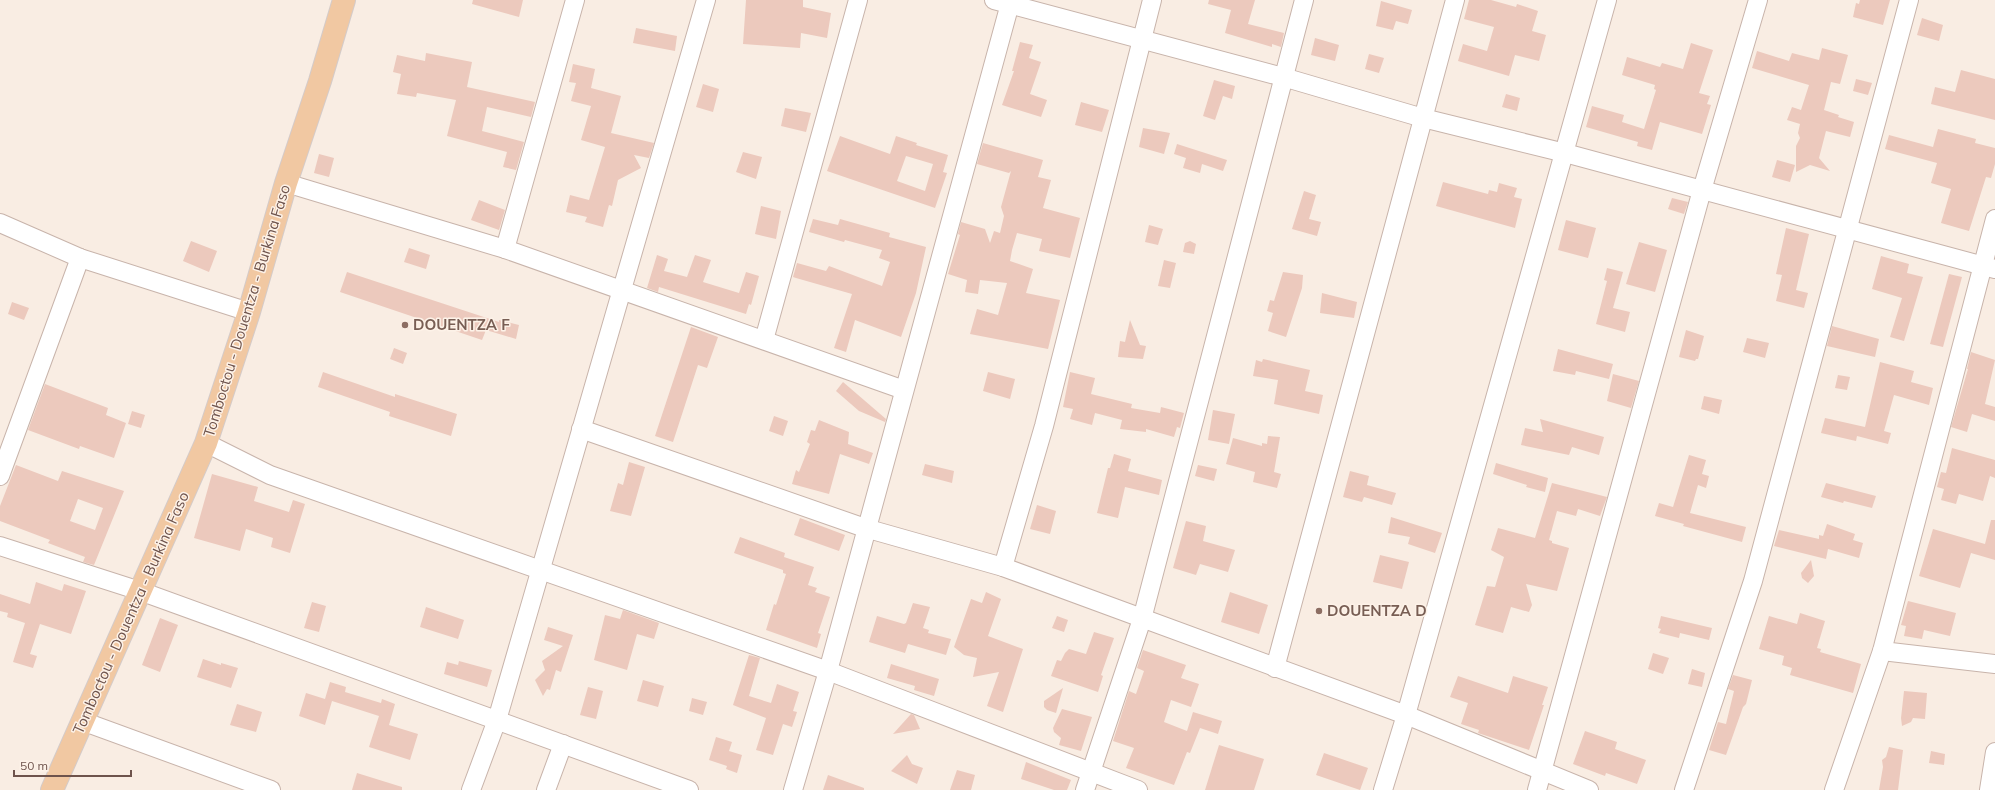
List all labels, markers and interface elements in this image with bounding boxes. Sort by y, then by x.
street label: Tomboctou - Douentza - Burkina Faso [199,182,294,440]
place label: DOUENTZA F [413,315,510,334]
marker: DOUENTZA F [400,320,410,330]
street label: Tomboctou - Douentza - Burkina Faso [68,489,193,737]
place label: DOUENTZA D [1327,601,1427,620]
marker: DOUENTZA D [1314,606,1324,616]
scale bar [14,752,131,778]
text: 50 m [20,758,48,773]

